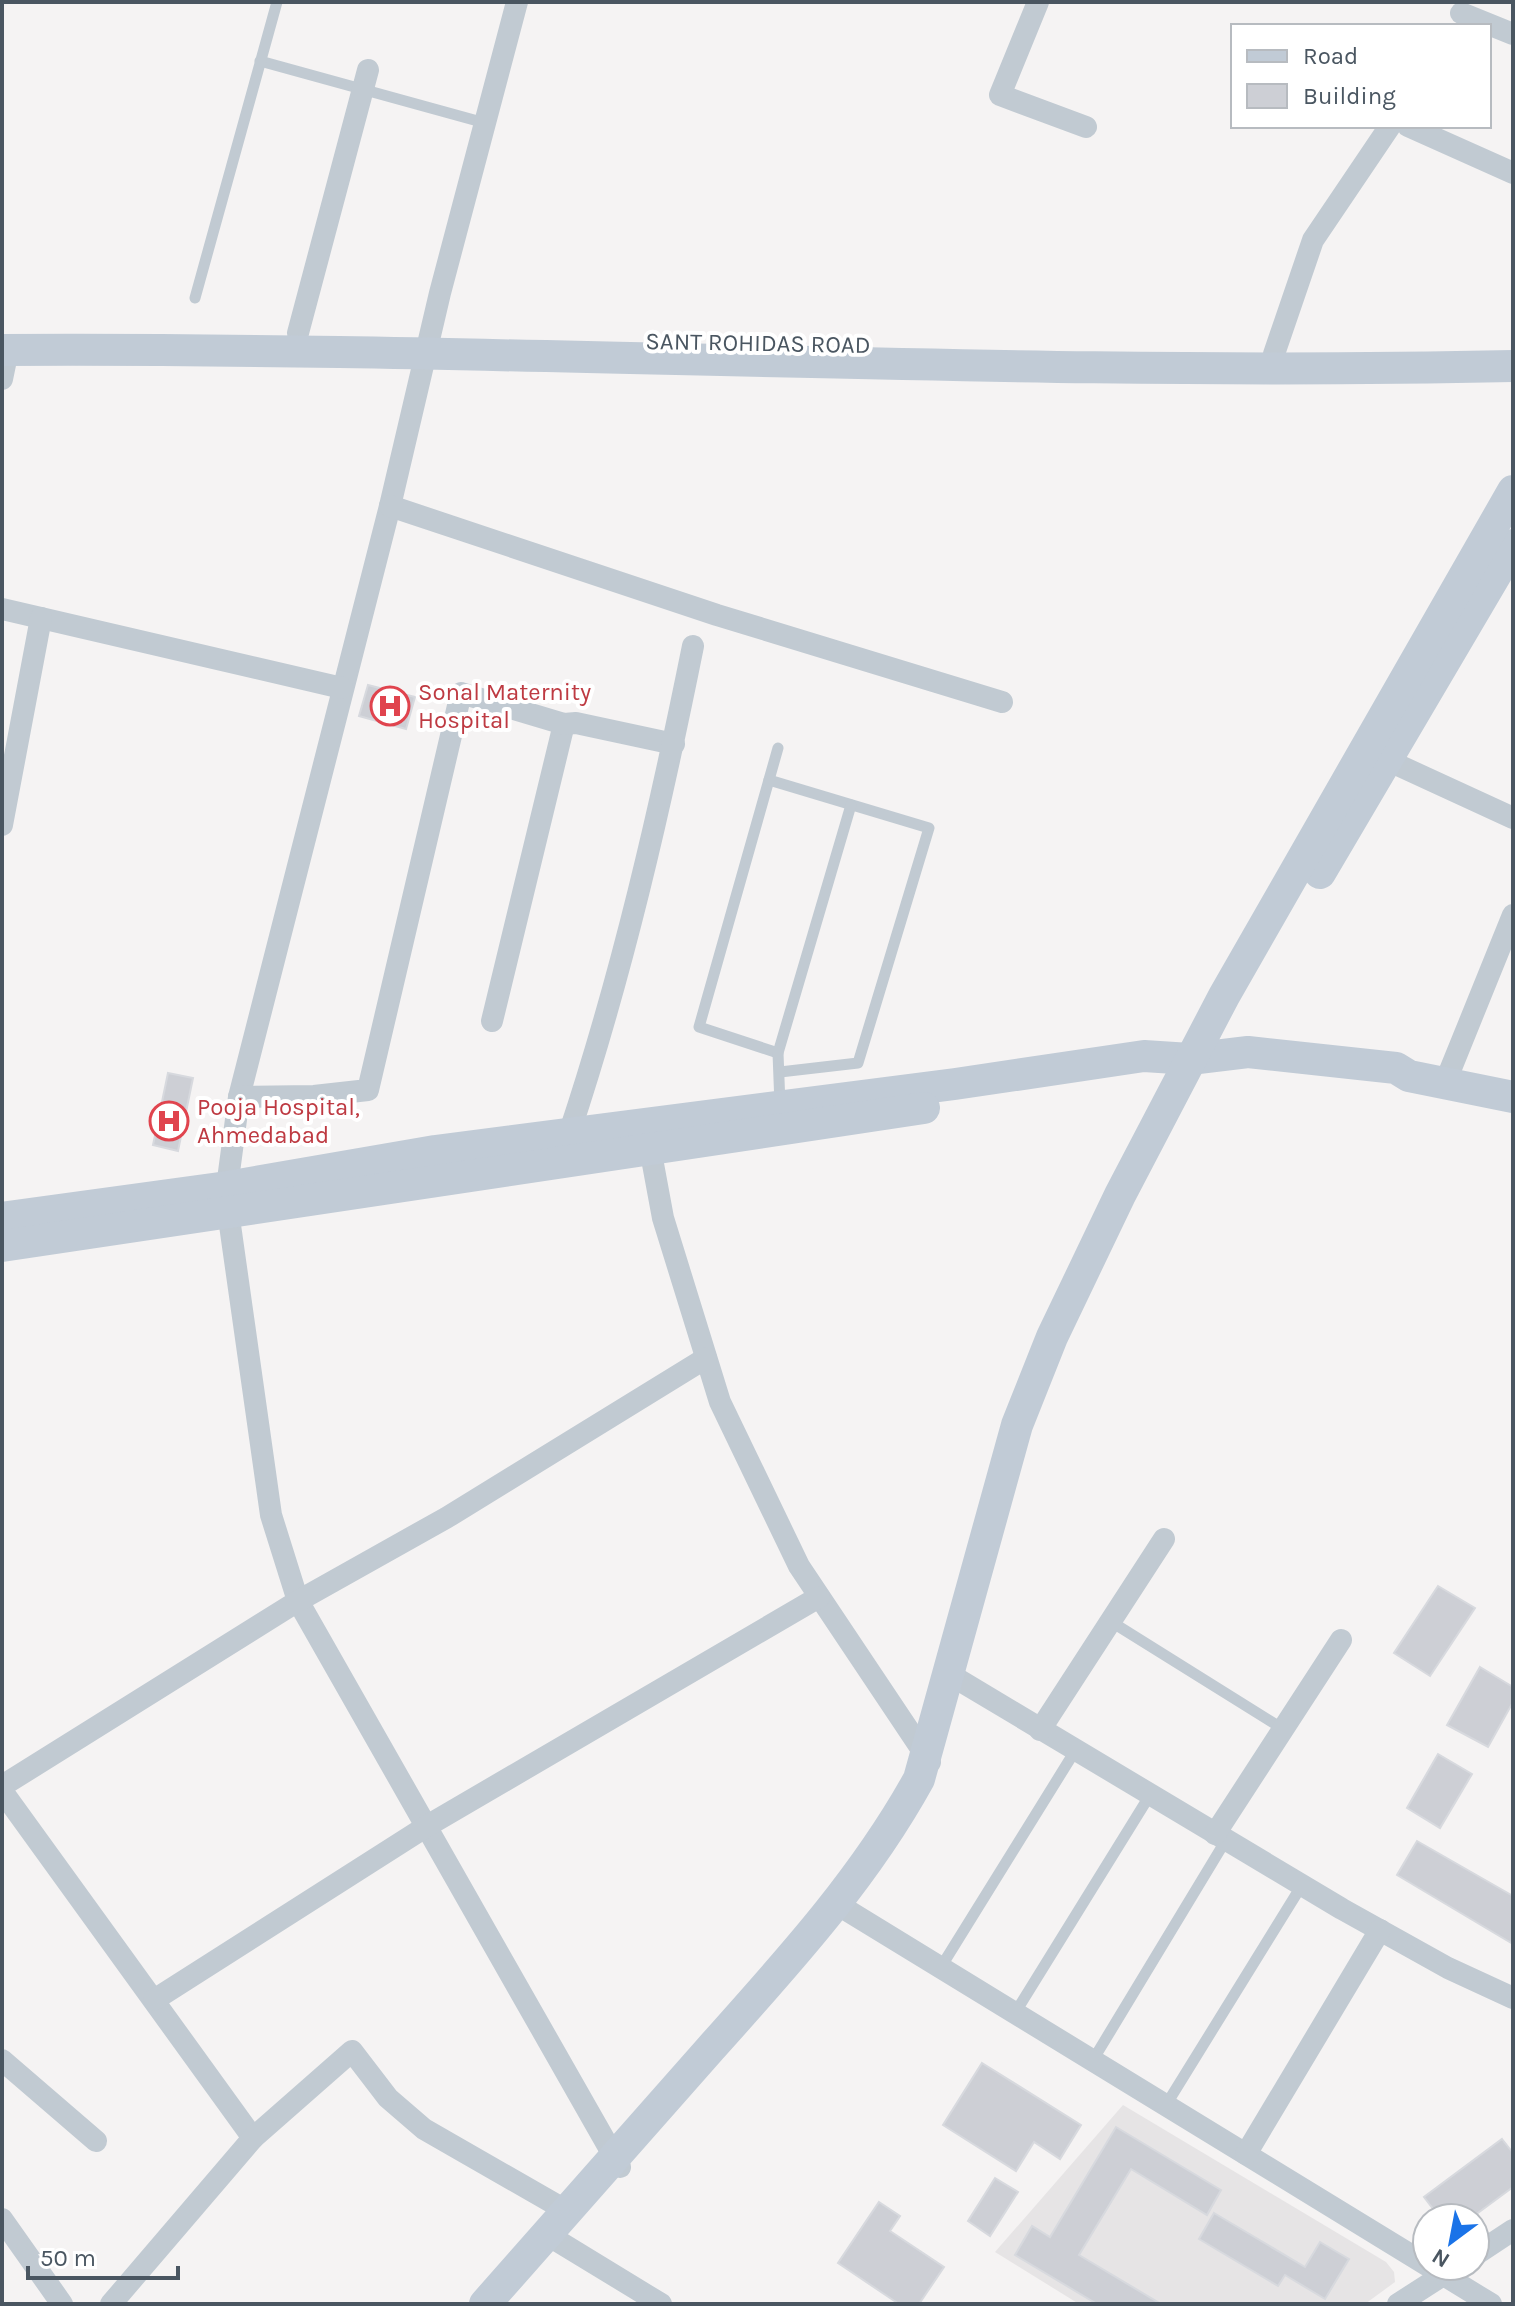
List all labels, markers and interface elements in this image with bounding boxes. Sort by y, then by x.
legend [1231,24,1491,128]
text: Road [1303,42,1358,70]
text: Building [1303,82,1396,110]
street label: SANT ROHIDAS ROAD [645,327,871,359]
place label: Sonal Maternity Hospital [418,678,591,734]
hospital icon: Sonal Maternity Hospital [369,685,411,727]
place label: Pooja Hospital, Ahmedabad [197,1093,360,1149]
hospital icon: Pooja Hospital, Ahmedabad [148,1100,190,1142]
north arrow [1411,2202,1491,2282]
scale bar [28,2230,178,2280]
text: N [1427,2243,1455,2273]
text: 50 m [40,2244,96,2272]

